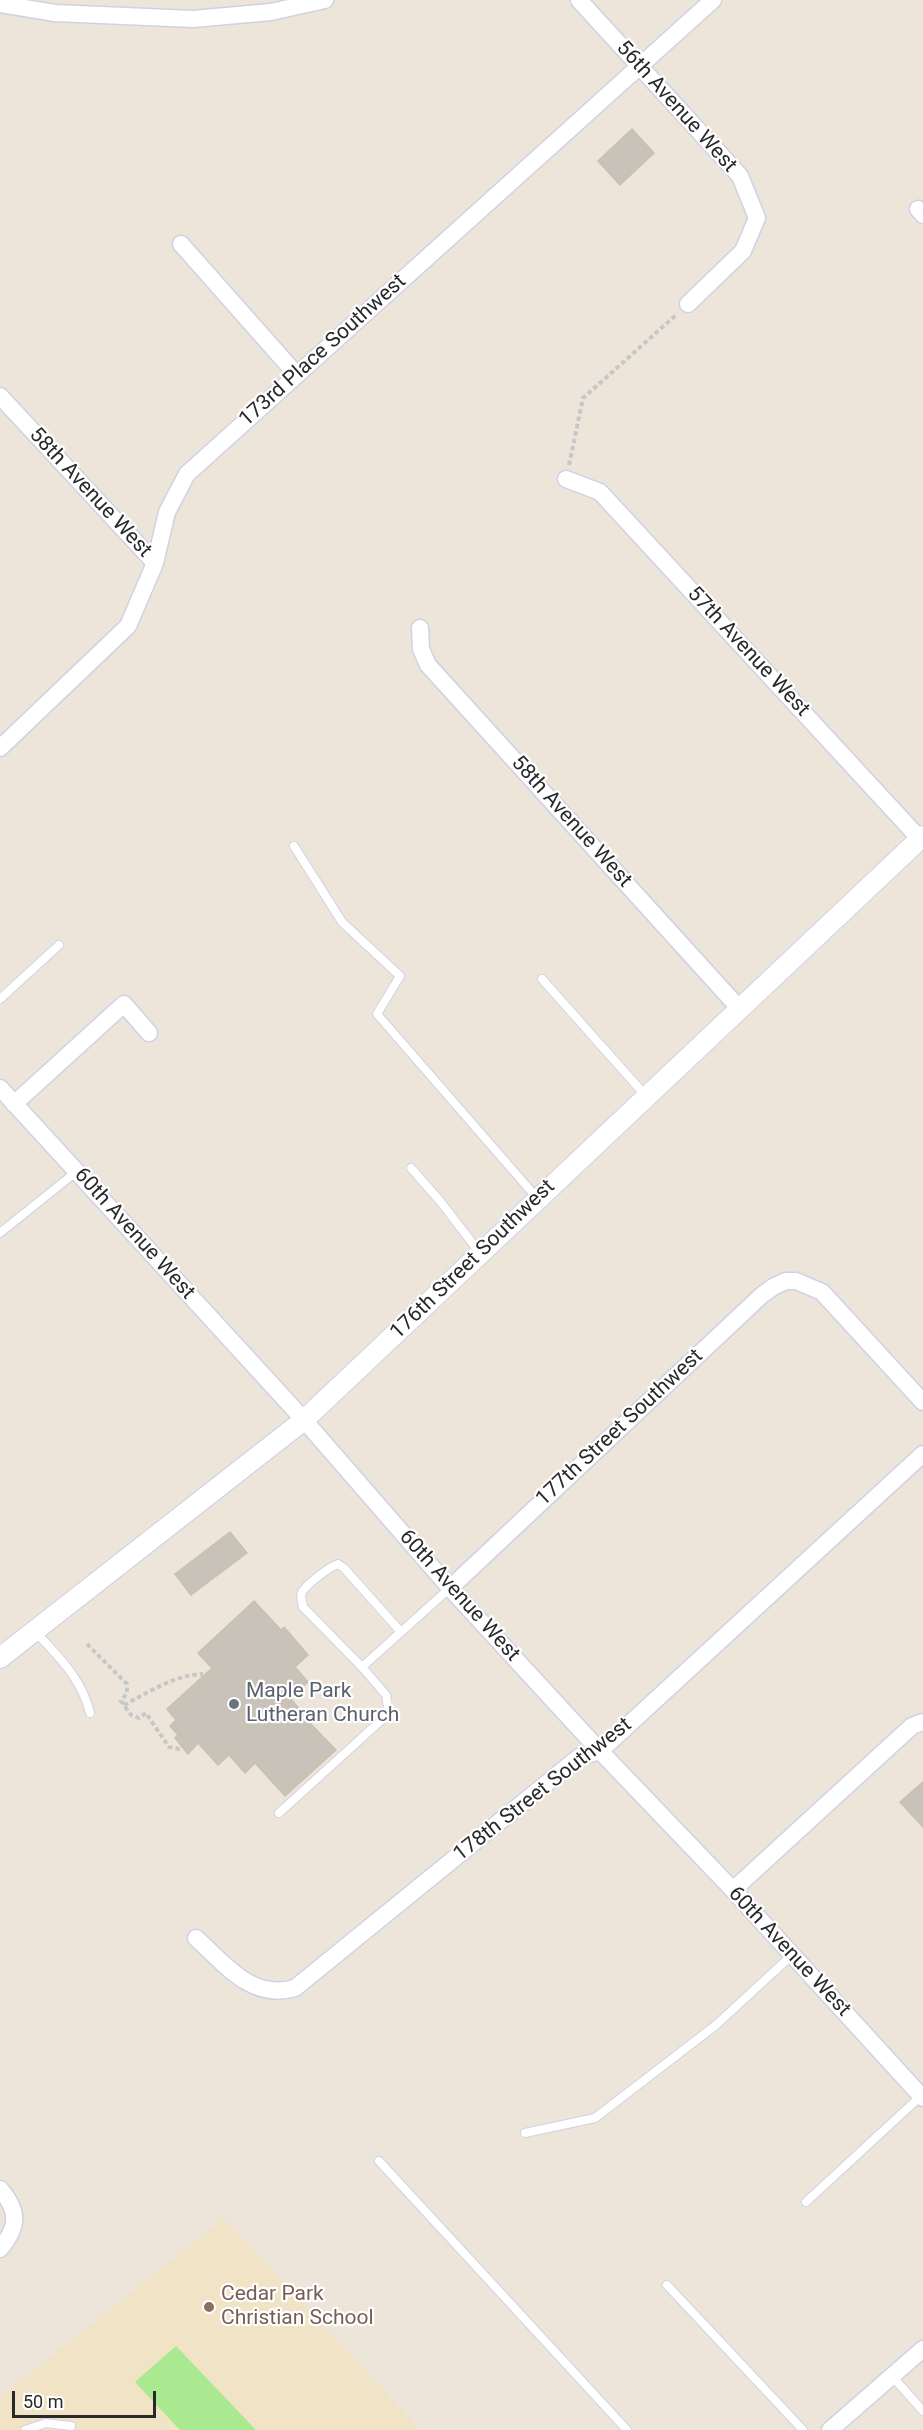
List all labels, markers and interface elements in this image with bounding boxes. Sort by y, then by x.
street label: 56th Avenue West [610,36,742,178]
street label: 173rd Place Southwest [234,270,412,432]
street label: 58th Avenue West [23,423,157,563]
street label: 57th Avenue West [681,582,815,722]
street label: 58th Avenue West [505,751,637,893]
street label: 60th Avenue West [68,1163,200,1305]
street label: 176th Street Southwest [386,1175,560,1345]
street label: 177th Street Southwest [531,1344,709,1512]
street label: 60th Avenue West [393,1525,525,1667]
place label: Maple Park Lutheran Church [246,1679,399,1729]
marker: Maple Park Lutheran Church [227,1697,241,1711]
street label: 178th Street Southwest [449,1713,637,1867]
street label: 60th Avenue West [722,1882,856,2022]
place label: Cedar Park Christian School [221,2282,374,2332]
marker: Cedar Park Christian School [202,2300,216,2314]
scale bar [15,2379,159,2417]
text: 50 m [23,2391,63,2412]

